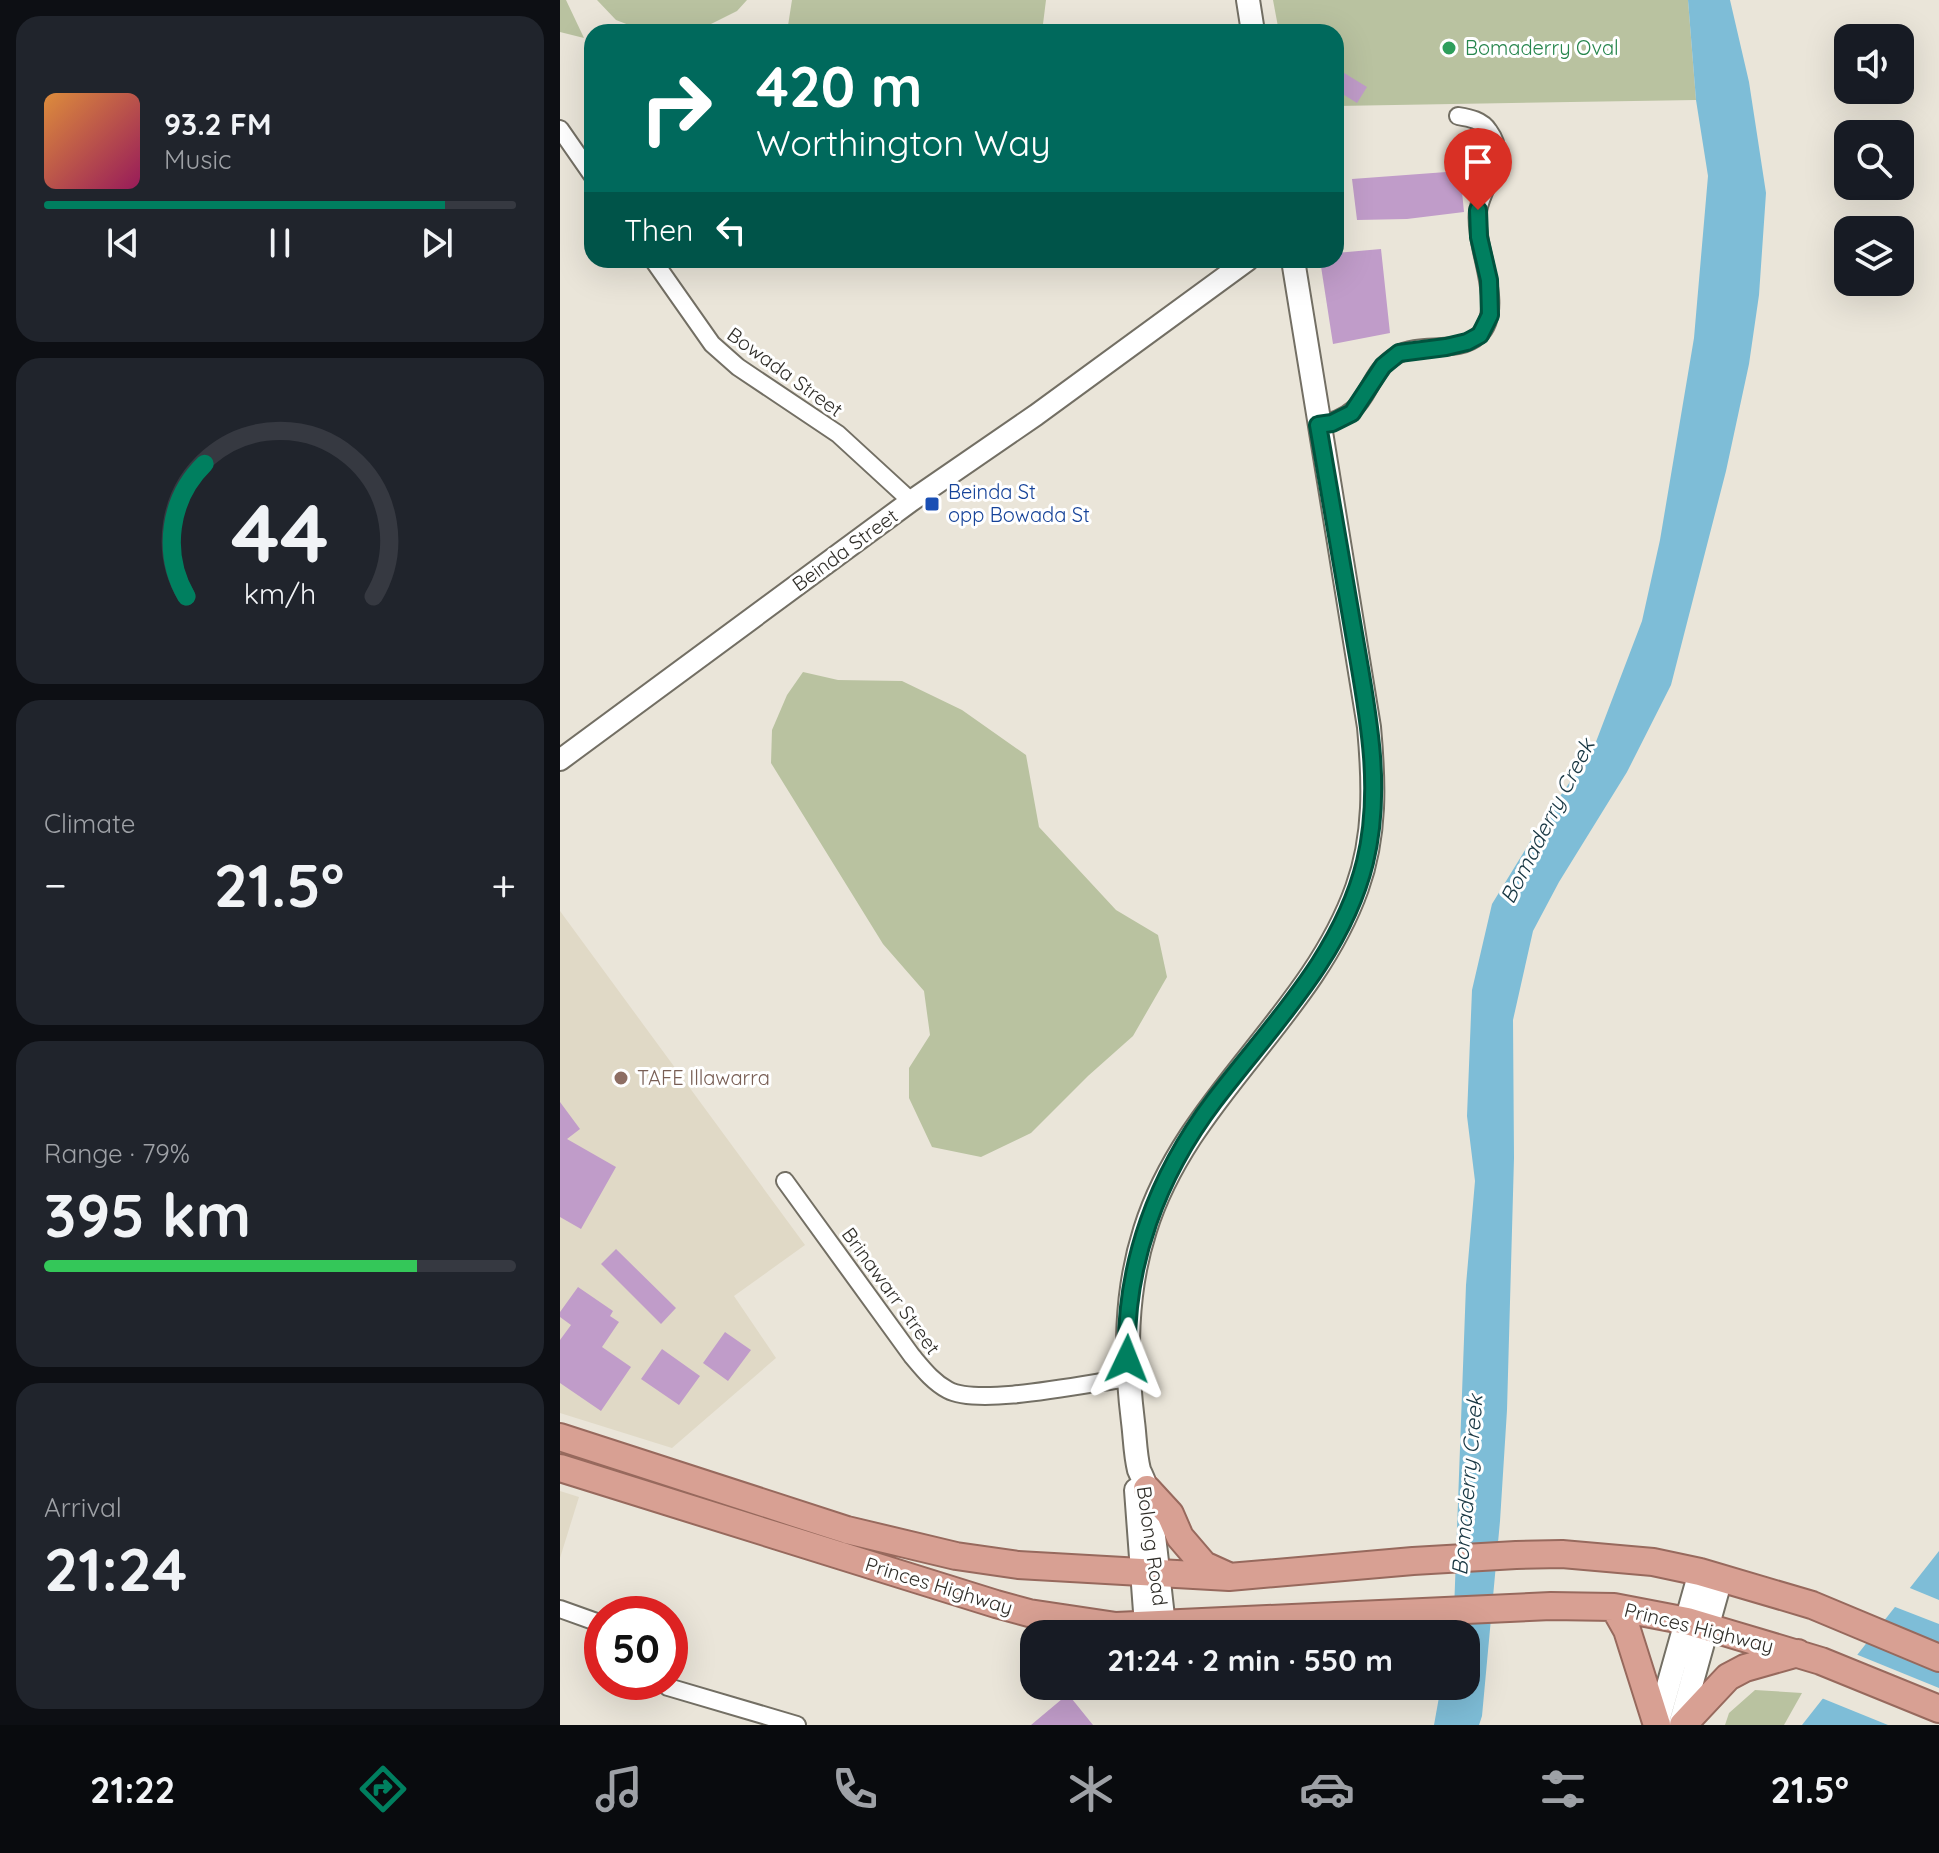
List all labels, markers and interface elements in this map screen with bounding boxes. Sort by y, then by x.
map controls [1834,24,1914,296]
button: sound [1834,24,1914,104]
place label: Bomaderry Oval [1465,35,1619,60]
marker: Bomaderry Oval [1440,39,1458,57]
text: 420 m [756,51,923,121]
icon: right [624,56,728,160]
text: 93.2 FM [164,105,272,143]
text: Worthington Way [756,120,1051,165]
button: search [1834,120,1914,200]
pin [1444,128,1512,210]
icon: arrive [1456,140,1500,184]
text: Music [164,143,232,176]
icon: left [709,208,753,252]
text: Then [624,211,693,249]
button: layers [1834,216,1914,296]
icon: previous [101,221,145,265]
icon: pause [258,221,302,265]
icon: next [415,221,459,265]
street label: Bowada Street [723,321,848,422]
text: 44 [231,479,329,583]
place label: Beinda St opp Bowada St [948,479,1090,527]
marker: Beinda St opp Bowada St [923,495,941,513]
street label: Beinda Street [787,503,903,596]
text: km/h [244,575,316,611]
water label: Bomaderry Creek [1493,732,1602,908]
text: Climate [44,807,135,840]
text: 21.5° [214,847,344,922]
text: − [44,857,67,912]
text: + [491,857,516,912]
place label: TAFE Illawarra [637,1065,770,1090]
marker: TAFE Illawarra [612,1069,630,1087]
text: Range · 79% [44,1137,190,1170]
text: 395 km [44,1177,251,1252]
street label: Brinawarr Street [837,1222,946,1359]
position arrow [1085,1317,1169,1401]
water label: Bomaderry Creek [1445,1391,1489,1576]
street label: Bolong Road [1132,1484,1173,1607]
text: Arrival [44,1491,122,1524]
text: 21:24 [44,1531,187,1606]
street label: Princes Highway [862,1551,1016,1620]
speed limit sign: 50 [584,1596,688,1700]
street label: Princes Highway [1622,1597,1776,1658]
text: 21:24 · 2 min · 550 m [1107,1641,1393,1679]
icon: directions [355,1761,411,1817]
icon: music [591,1761,647,1817]
icon: phone [827,1761,883,1817]
icon: climate [1063,1761,1119,1817]
icon: car [1299,1761,1355,1817]
icon: filters [1535,1761,1591,1817]
text: 21:22 [90,1767,175,1812]
text: 21.5° [1771,1767,1849,1812]

